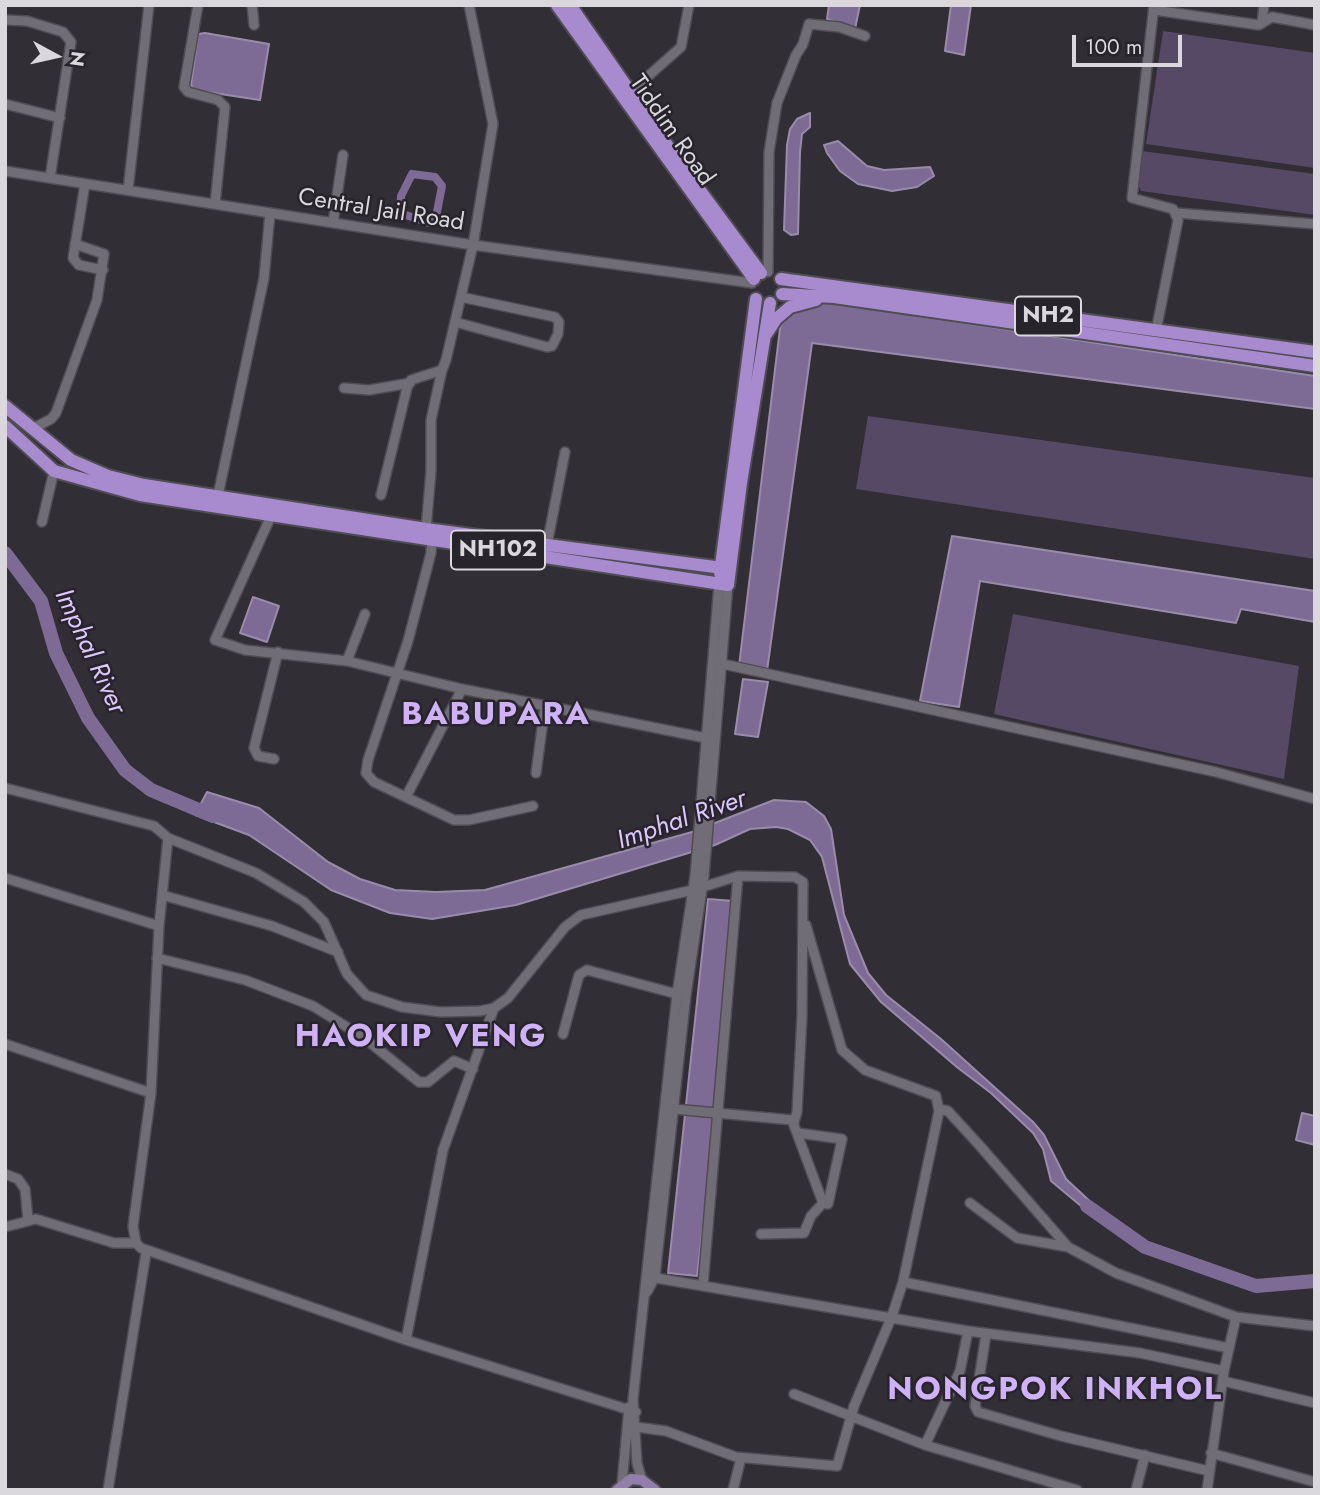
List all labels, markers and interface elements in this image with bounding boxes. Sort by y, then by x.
north arrow [21,21,91,91]
scale bar [1075,21,1185,65]
text: 100 m [1085,32,1142,62]
text: N [63,50,92,68]
street label: Tiddim Road [622,70,720,192]
street label: Central Jail Road [296,184,466,238]
road number: NH2 [1015,296,1081,336]
road number: NH102 [451,530,545,570]
water label: Imphal River [46,584,132,720]
district label: BABUPARA [402,697,590,735]
water label: Imphal River [613,784,751,858]
district label: HAOKIP VENG [296,1019,546,1057]
district label: NONGPOK INKHOL [889,1372,1221,1410]

